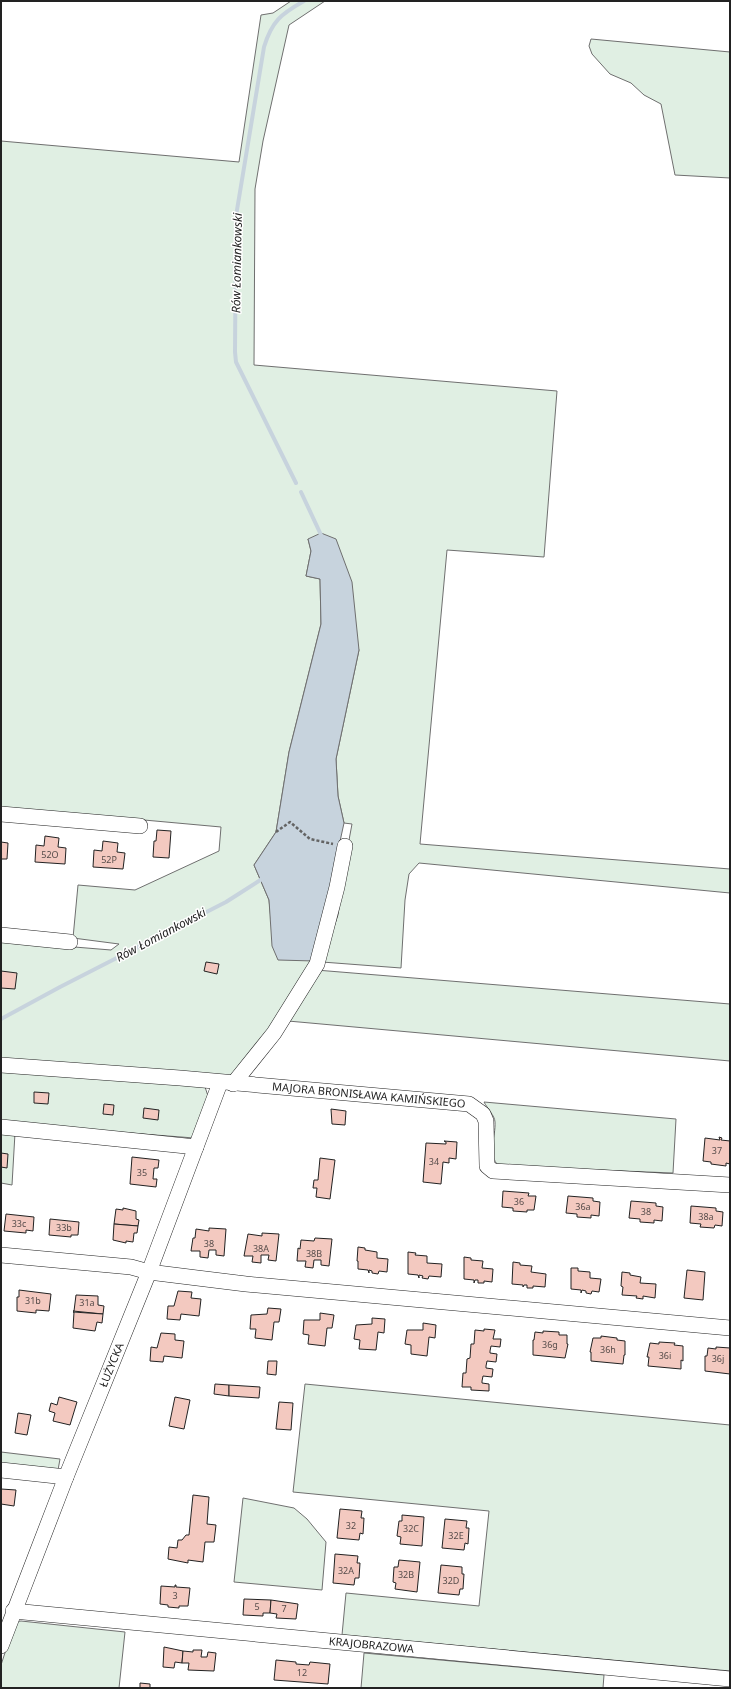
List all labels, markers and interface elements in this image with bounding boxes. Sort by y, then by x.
water label: Rów Łomiankowski [227,212,246,313]
house number: 52O [41,848,59,861]
house number: 52P [101,853,117,866]
water label: Rów Łomiankowski [113,903,210,966]
street label: MAJORA BRONISŁAWA KAMIŃSKIEGO [272,1078,466,1111]
house number: 37 [712,1144,722,1157]
house number: 34 [429,1155,439,1168]
house number: 35 [137,1166,147,1179]
house number: 36 [514,1195,524,1208]
house number: 36a [575,1200,591,1213]
house number: 38 [641,1205,651,1218]
house number: 38a [698,1210,714,1223]
house number: 33c [12,1217,27,1230]
house number: 33b [56,1221,72,1234]
house number: 38 [204,1237,214,1250]
house number: 38A [253,1242,269,1255]
house number: 38B [306,1247,322,1260]
house number: 31b [25,1294,41,1307]
house number: 31a [79,1296,95,1309]
house number: 36g [542,1338,558,1351]
street label: ŁUŻYCKA [95,1339,127,1389]
house number: 36h [600,1343,616,1356]
house number: 36i [659,1349,671,1362]
house number: 36j [712,1352,724,1365]
house number: 32 [346,1519,356,1532]
house number: 32C [403,1522,419,1535]
house number: 32E [448,1529,464,1542]
house number: 32A [338,1564,354,1577]
house number: 32B [398,1568,414,1581]
house number: 32D [443,1574,460,1587]
house number: 3 [172,1589,178,1602]
house number: 5 [254,1600,260,1613]
house number: 7 [281,1602,287,1615]
street label: KRAJOBRAZOWA [328,1633,416,1656]
house number: 12 [297,1666,307,1679]

